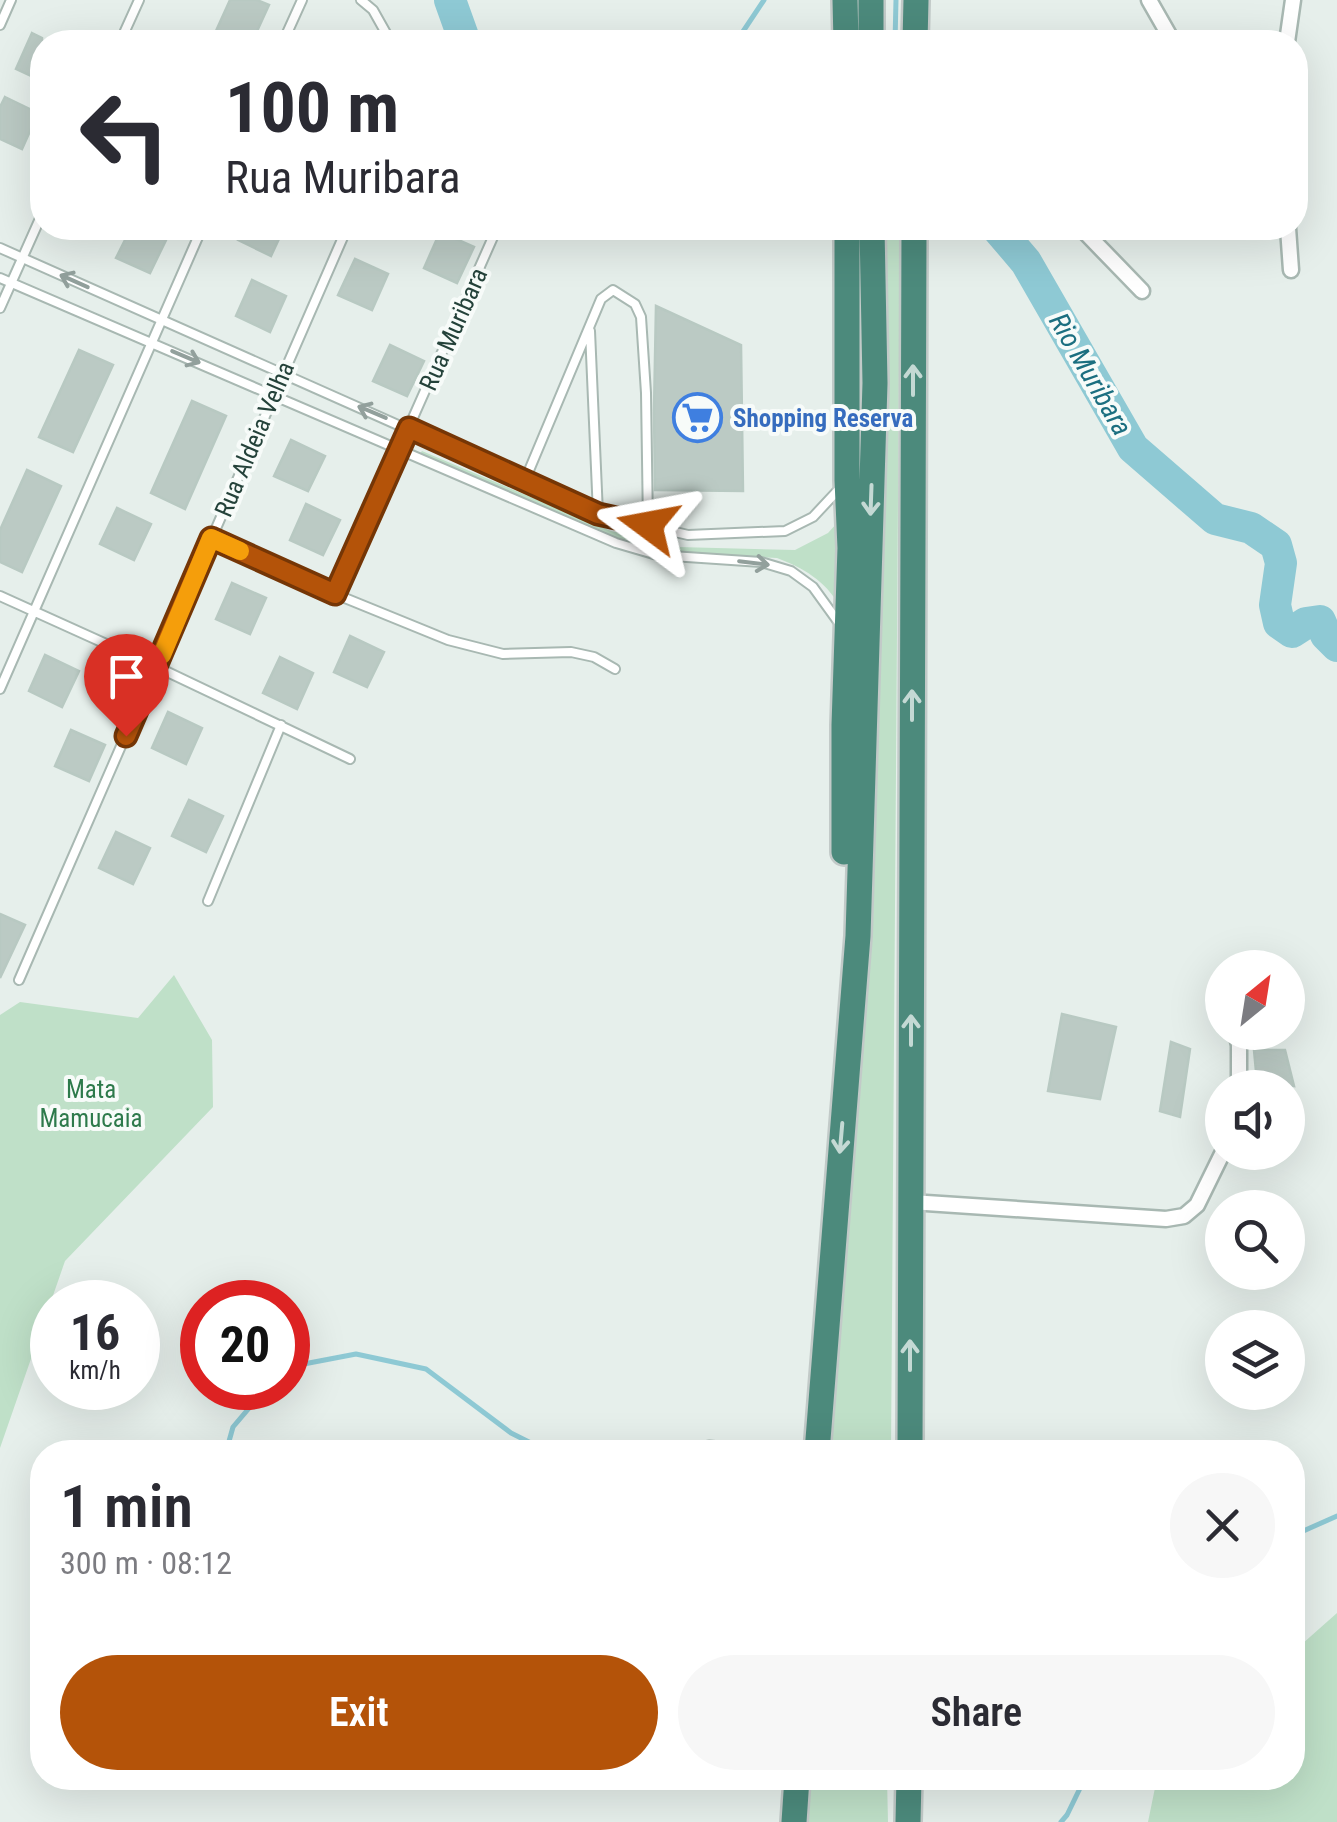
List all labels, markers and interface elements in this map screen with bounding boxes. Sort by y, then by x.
text: 100 m [225,67,399,149]
icon: left [60,70,190,200]
text: Rua Muribara [225,151,460,204]
street label: Rua Muribara [414,264,493,395]
one-way arrow [59,271,90,289]
water label: Rio Muribara [1042,307,1139,441]
one-way arrow [170,349,201,367]
street label: Rua Aldeia Velha [209,357,300,521]
one-way arrow [904,365,922,398]
supermarket icon: Shopping Reserva [672,392,724,444]
one-way arrow [357,402,388,420]
place label: Shopping Reserva [733,404,913,433]
position arrow [596,473,700,577]
one-way arrow [862,483,881,515]
one-way arrow [737,554,770,573]
pin [84,634,169,737]
icon: arrive [99,649,154,704]
one-way arrow [902,690,922,722]
north arrow [1205,950,1305,1050]
map controls [1205,950,1305,1410]
one-way arrow [902,1015,920,1048]
button: sound [1205,1070,1305,1170]
park label: Mata Mamucaia [39,1075,143,1133]
one-way arrow [832,1121,851,1153]
button: search [1205,1190,1305,1290]
speed limit sign: 20 [180,1280,310,1410]
text: 16 [70,1304,120,1362]
button: layers [1205,1310,1305,1410]
one-way arrow [900,1340,920,1372]
text: km/h [69,1356,121,1385]
text: 1 min [60,1471,193,1542]
button: close [1170,1473,1275,1578]
text: 300 m · 08:12 [60,1544,232,1582]
button: Exit [60,1655,658,1770]
button: Share [678,1655,1275,1770]

